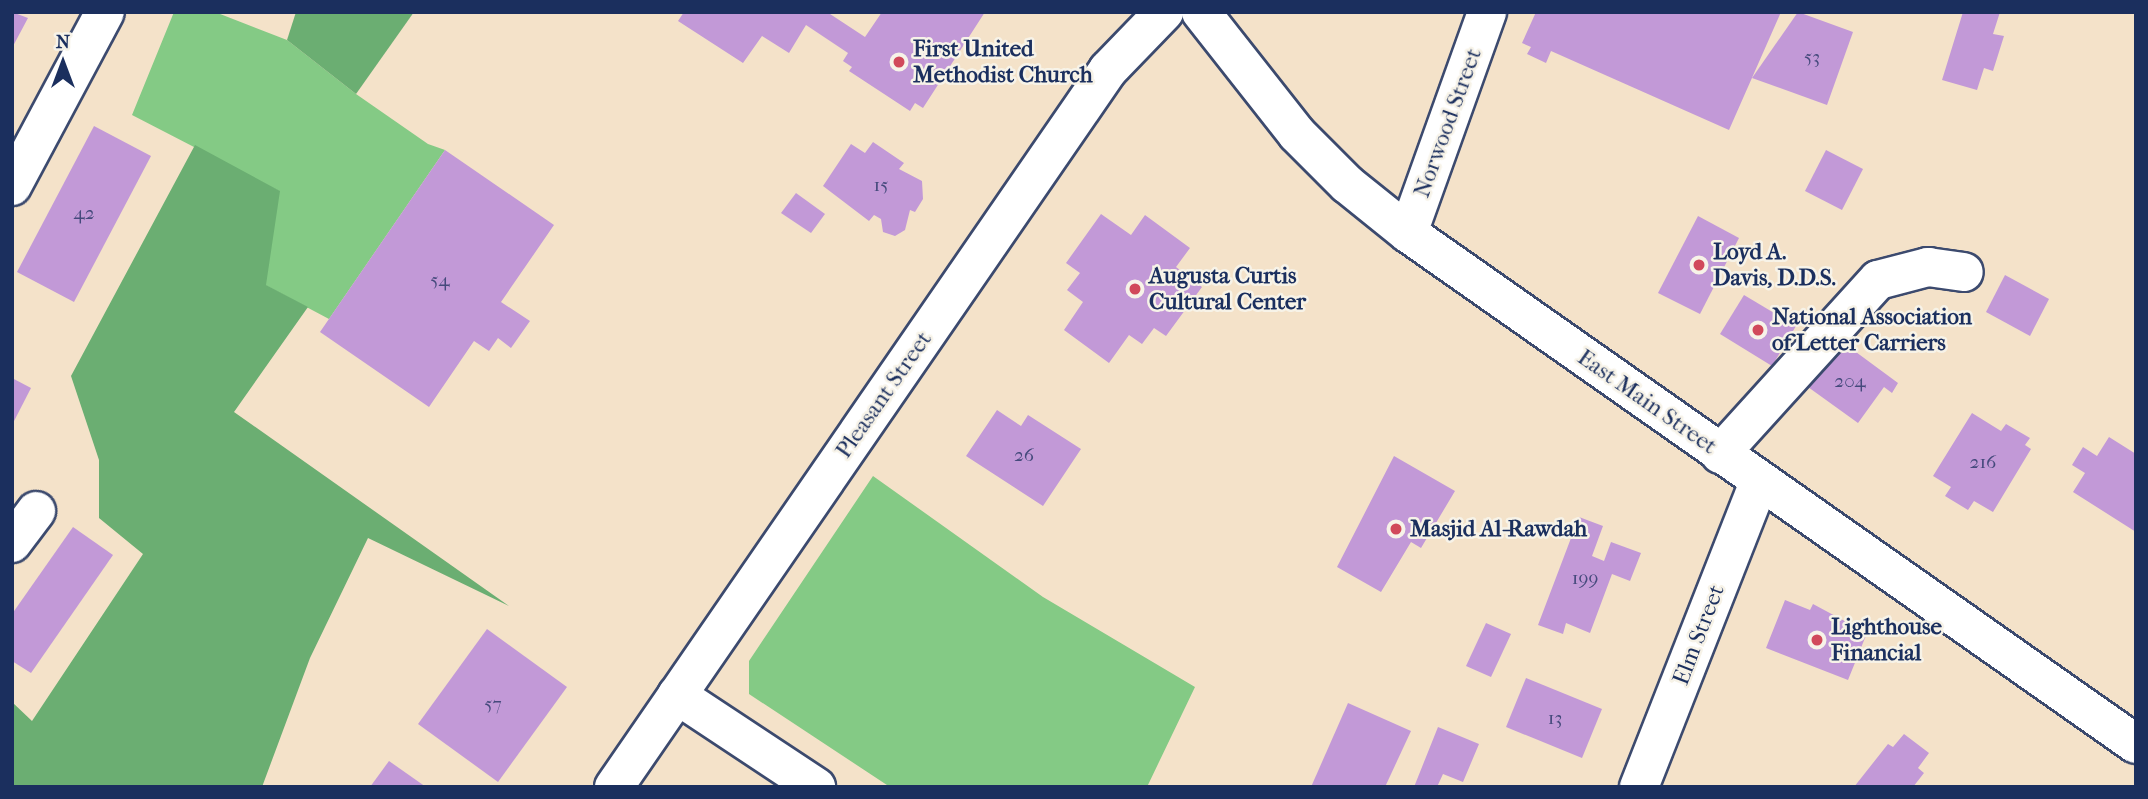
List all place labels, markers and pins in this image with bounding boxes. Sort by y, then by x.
place label: First United Methodist Church [913,35,1093,89]
marker: First United Methodist Church [891,54,907,70]
place label: Loyd A. Davis, D.D.S. [1713,238,1836,292]
marker: Loyd A. Davis, D.D.S. [1691,257,1707,273]
place label: Augusta Curtis Cultural Center [1149,262,1306,316]
marker: Augusta Curtis Cultural Center [1127,281,1143,297]
place label: National Association of Letter Carriers [1772,303,1972,357]
marker: National Association of Letter Carriers [1750,322,1766,338]
place label: Masjid Al-Rawdah [1410,515,1587,543]
marker: Masjid Al-Rawdah [1388,521,1404,537]
place label: Lighthouse Financial [1831,613,1942,667]
marker: Lighthouse Financial [1809,632,1825,648]

